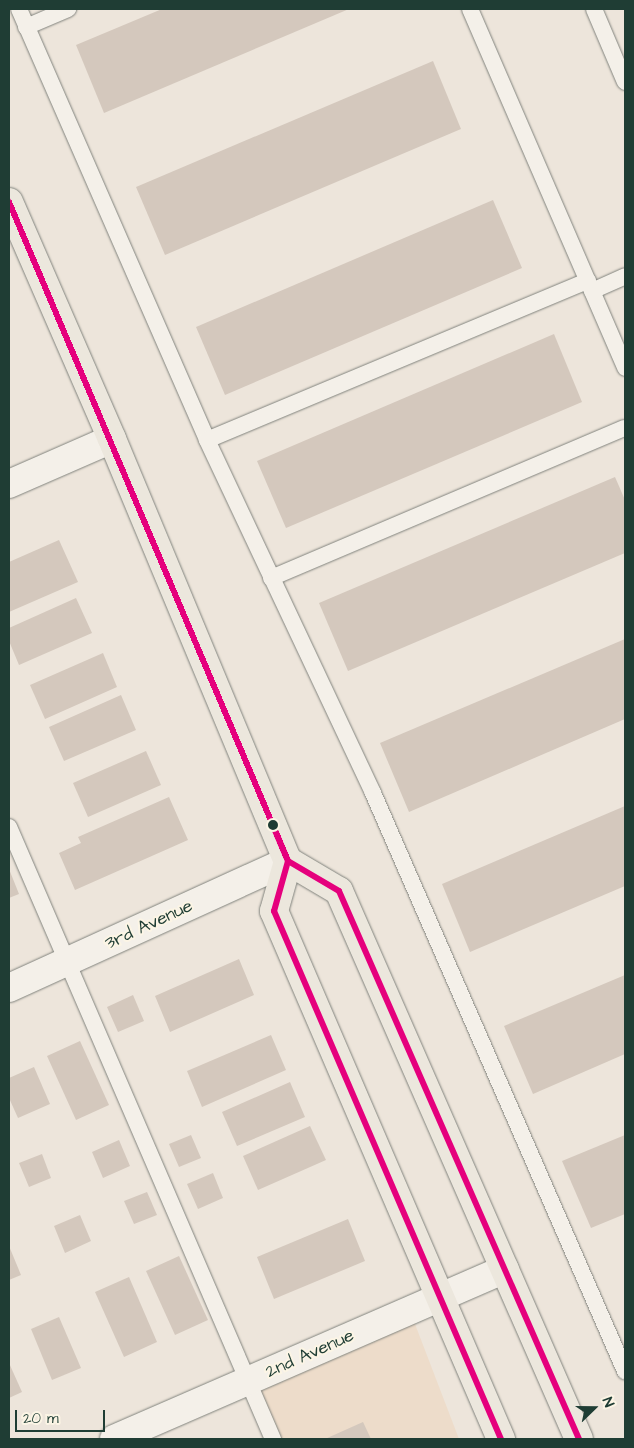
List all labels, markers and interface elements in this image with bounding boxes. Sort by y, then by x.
unlabelled marker [268,820,278,830]
street label: 3rd Avenue [102,895,196,955]
street label: 2nd Avenue [263,1325,357,1383]
north arrow [569,1383,619,1433]
text: N [597,1395,619,1410]
scale bar [18,1400,108,1432]
text: 20 m [23,1408,59,1429]

